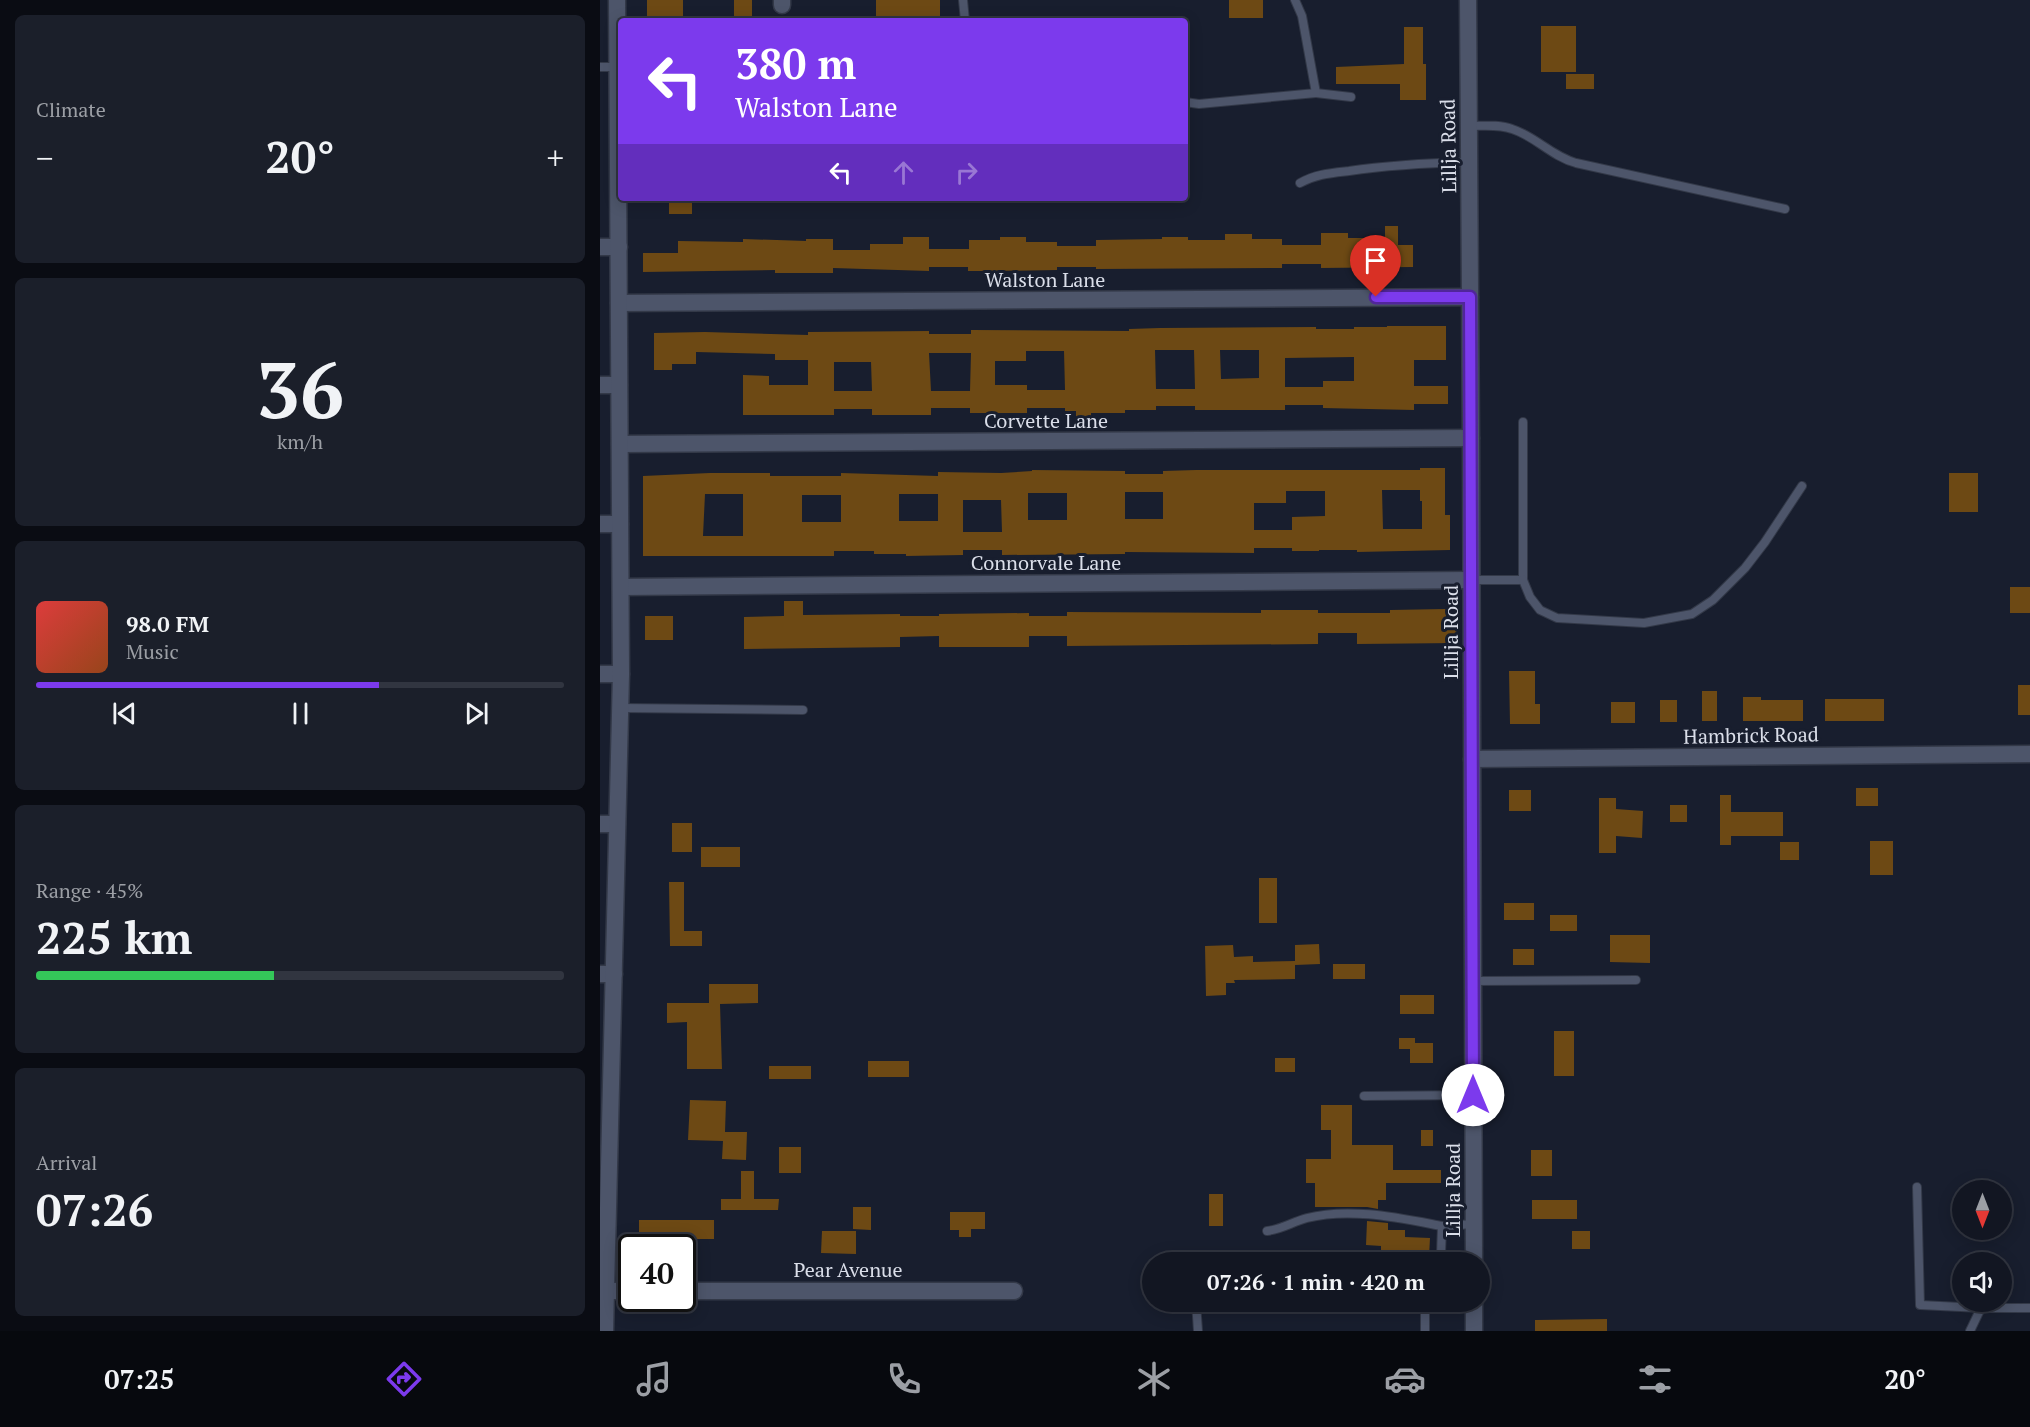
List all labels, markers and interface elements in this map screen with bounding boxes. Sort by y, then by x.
text: 380 m [735,35,856,91]
icon: left [636,42,714,120]
text: Walston Lane [735,89,898,125]
text: Climate [36,96,106,123]
street label: Lillja Road [1434,99,1462,193]
text: 20° [265,126,335,186]
text: − [36,136,54,179]
text: + [546,136,564,179]
icon: left [824,156,857,189]
icon: ahead [887,156,920,189]
icon: right [950,156,983,189]
pin [1350,235,1401,297]
icon: arrive [1359,244,1392,277]
street label: Walston Lane [985,266,1105,293]
text: 36 [256,337,344,440]
street label: Corvette Lane [984,407,1108,434]
text: km/h [277,428,323,455]
street label: Connorvale Lane [971,549,1121,576]
street label: Lillja Road [1437,585,1464,679]
text: 98.0 FM [126,609,209,638]
text: Music [126,638,179,665]
icon: previous [108,697,141,730]
icon: pause [284,697,317,730]
icon: next [460,697,493,730]
street label: Hambrick Road [1683,720,1819,750]
text: Range · 45% [36,877,143,904]
text: 225 km [36,907,192,967]
position arrow [1441,1063,1505,1127]
street label: Lillja Road [1439,1143,1466,1237]
text: Arrival [36,1149,97,1176]
text: 07:26 [36,1179,153,1239]
north arrow [1952,1180,2012,1240]
map controls [1952,1180,2012,1312]
speed limit sign: 40 [618,1234,696,1312]
button: sound [1952,1252,2012,1312]
street label: Pear Avenue [793,1256,903,1283]
text: 07:26 · 1 min · 420 m [1207,1267,1425,1296]
icon: directions [383,1358,425,1400]
icon: music [633,1358,675,1400]
icon: phone [883,1358,925,1400]
icon: climate [1133,1358,1175,1400]
icon: car [1384,1358,1426,1400]
icon: filters [1634,1358,1676,1400]
text: 07:25 [104,1361,174,1397]
text: 20° [1884,1361,1926,1397]

